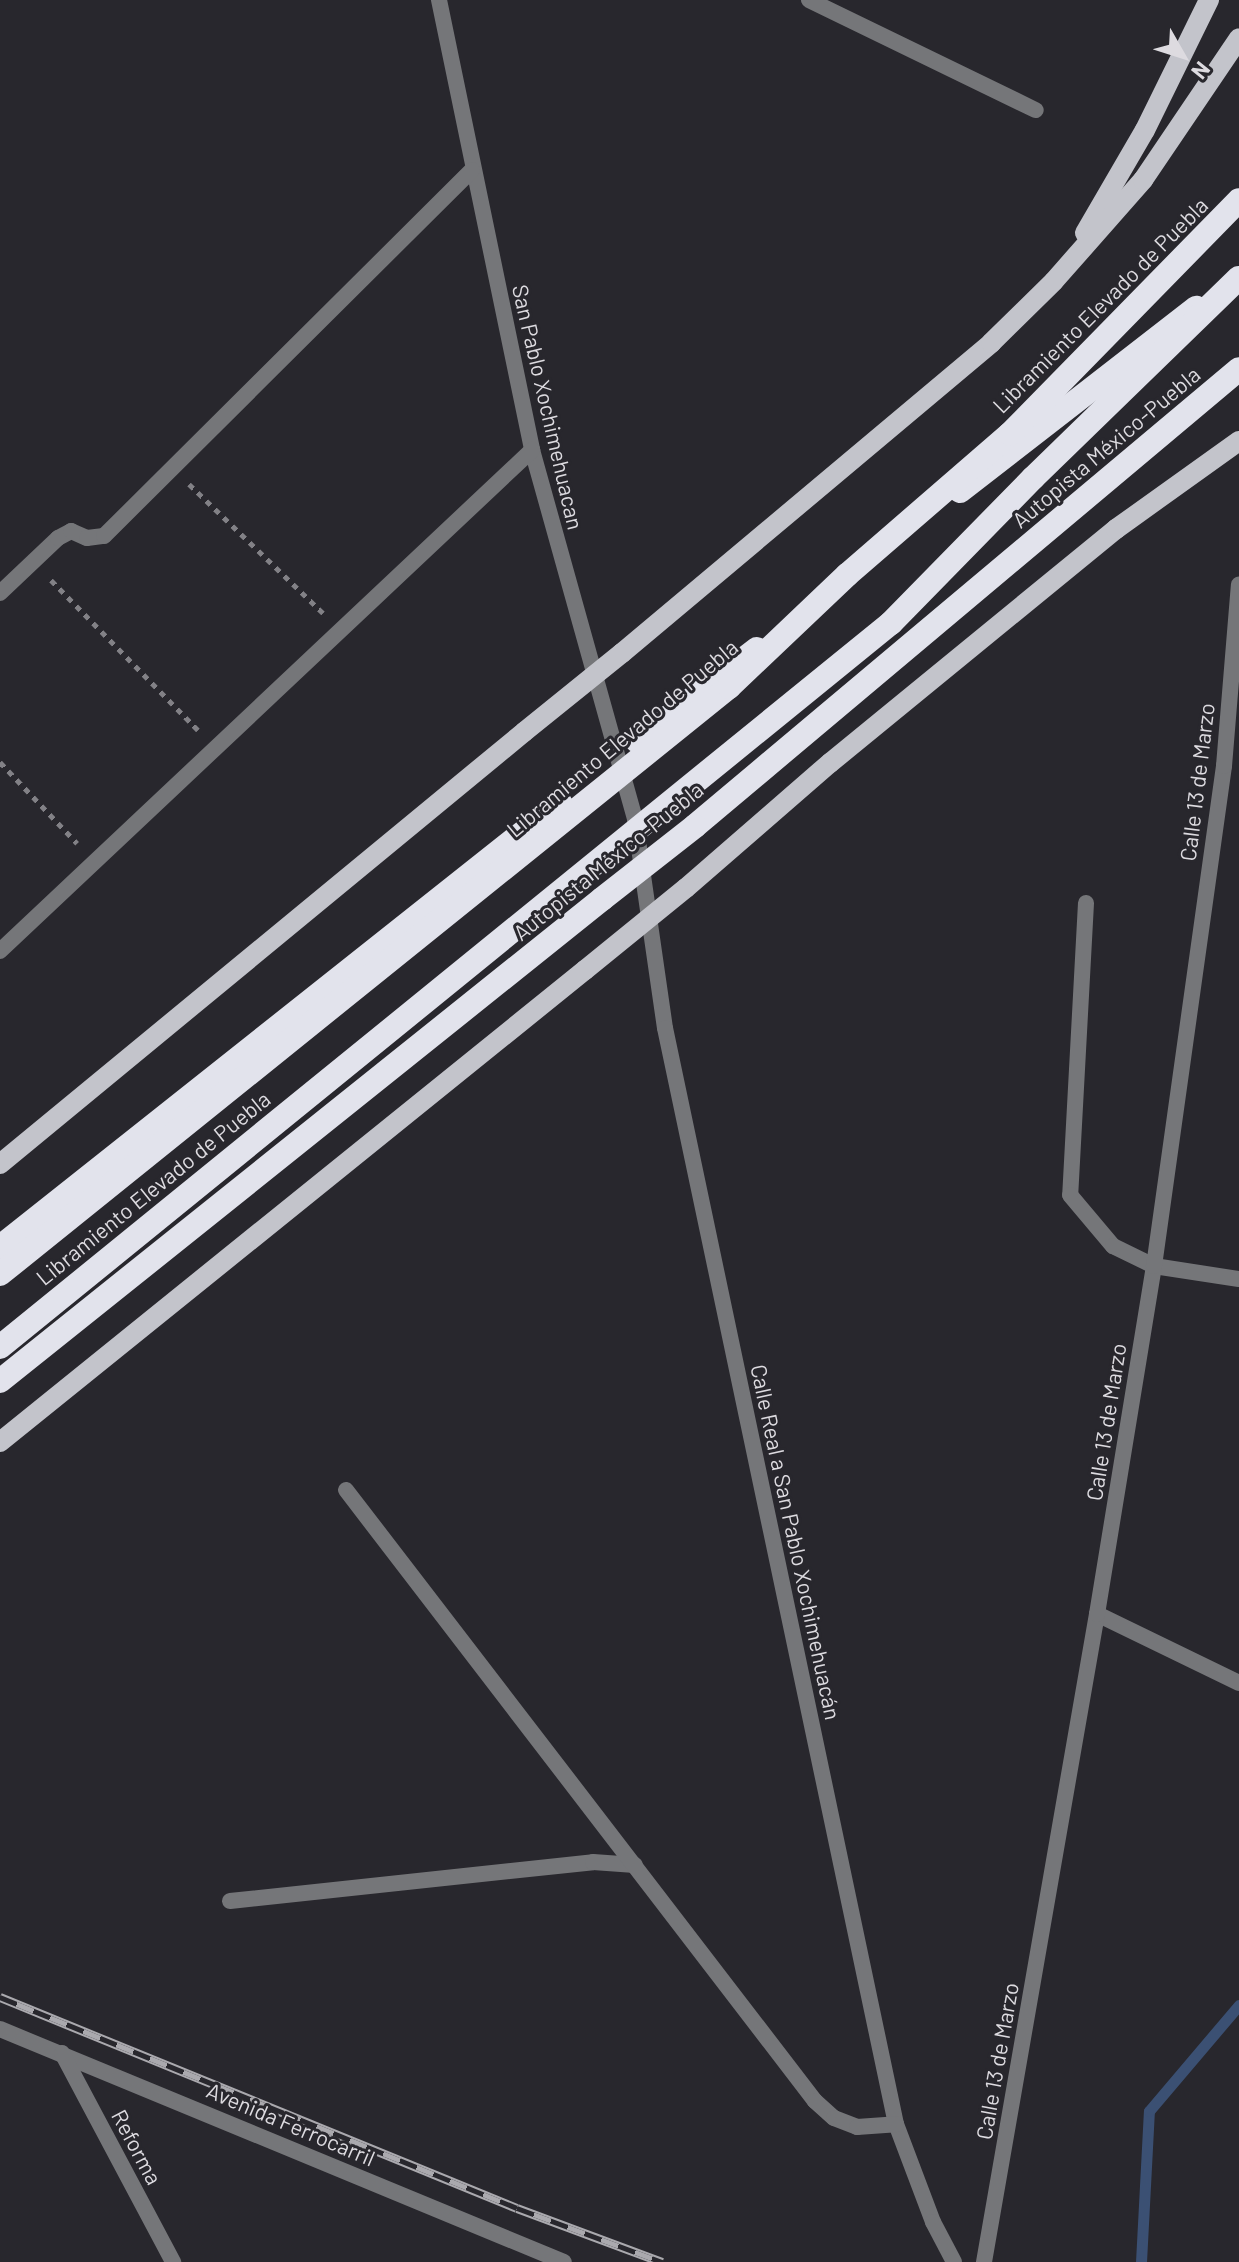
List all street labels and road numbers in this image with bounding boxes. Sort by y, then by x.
street label: Libramiento Elevado de Puebla [987,192,1213,418]
street label: San Pablo Xochimehuacan [507,282,589,532]
street label: Autopista México-Puebla [1007,361,1205,533]
street label: Libramiento Elevado de Puebla [501,634,743,842]
street label: Calle 13 de Marzo [1174,701,1220,863]
street label: Autopista México-Puebla [508,776,708,946]
street label: Libramiento Elevado de Puebla [31,1085,275,1291]
street label: Calle 13 de Marzo [1081,1341,1131,1503]
street label: Calle Real a San Pablo Xochimehuacán [745,1362,847,1722]
street label: Calle 13 de Marzo [970,1980,1024,2142]
street label: Avenida Ferrocarril [203,2077,379,2171]
street label: Reforma [106,2105,168,2189]

